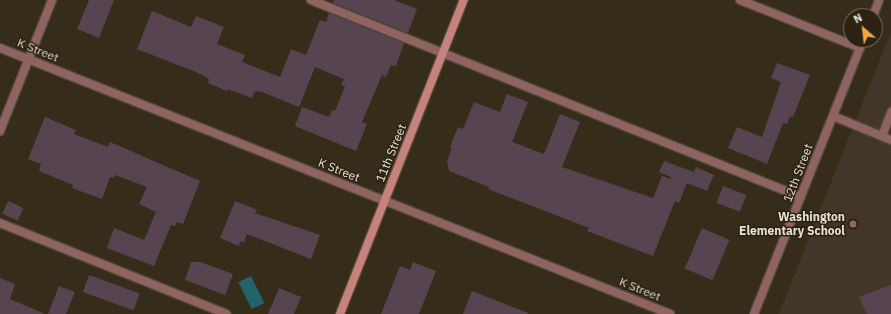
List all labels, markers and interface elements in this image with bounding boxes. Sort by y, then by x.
north arrow [843,8,883,48]
text: N [851,10,865,26]
street label: K Street [15,35,61,65]
street label: 11th Street [373,122,409,184]
street label: 12th Street [780,142,816,204]
street label: K Street [316,155,362,185]
place label: Washington Elementary School [739,210,845,238]
marker: Washington Elementary School [848,219,858,229]
street label: K Street [617,274,663,304]

